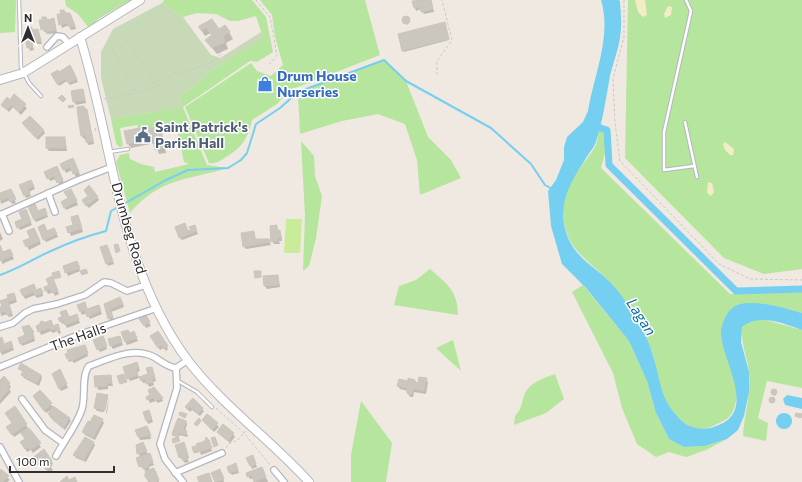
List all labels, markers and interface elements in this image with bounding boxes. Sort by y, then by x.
north arrow [8,8,48,48]
text: N [24,11,32,24]
place label: Drum House Nurseries [277,67,357,100]
shop icon: Drum House Nurseries [256,75,274,93]
place label: Saint Patrick's Parish Hall [155,118,248,151]
public building icon: Saint Patrick's Parish Hall [134,126,152,144]
street label: Drumbeg Road [108,180,151,276]
water label: Lagan [623,294,661,339]
street label: The Halls [48,319,108,354]
scale bar [10,448,114,474]
text: 100 m [16,454,50,468]

